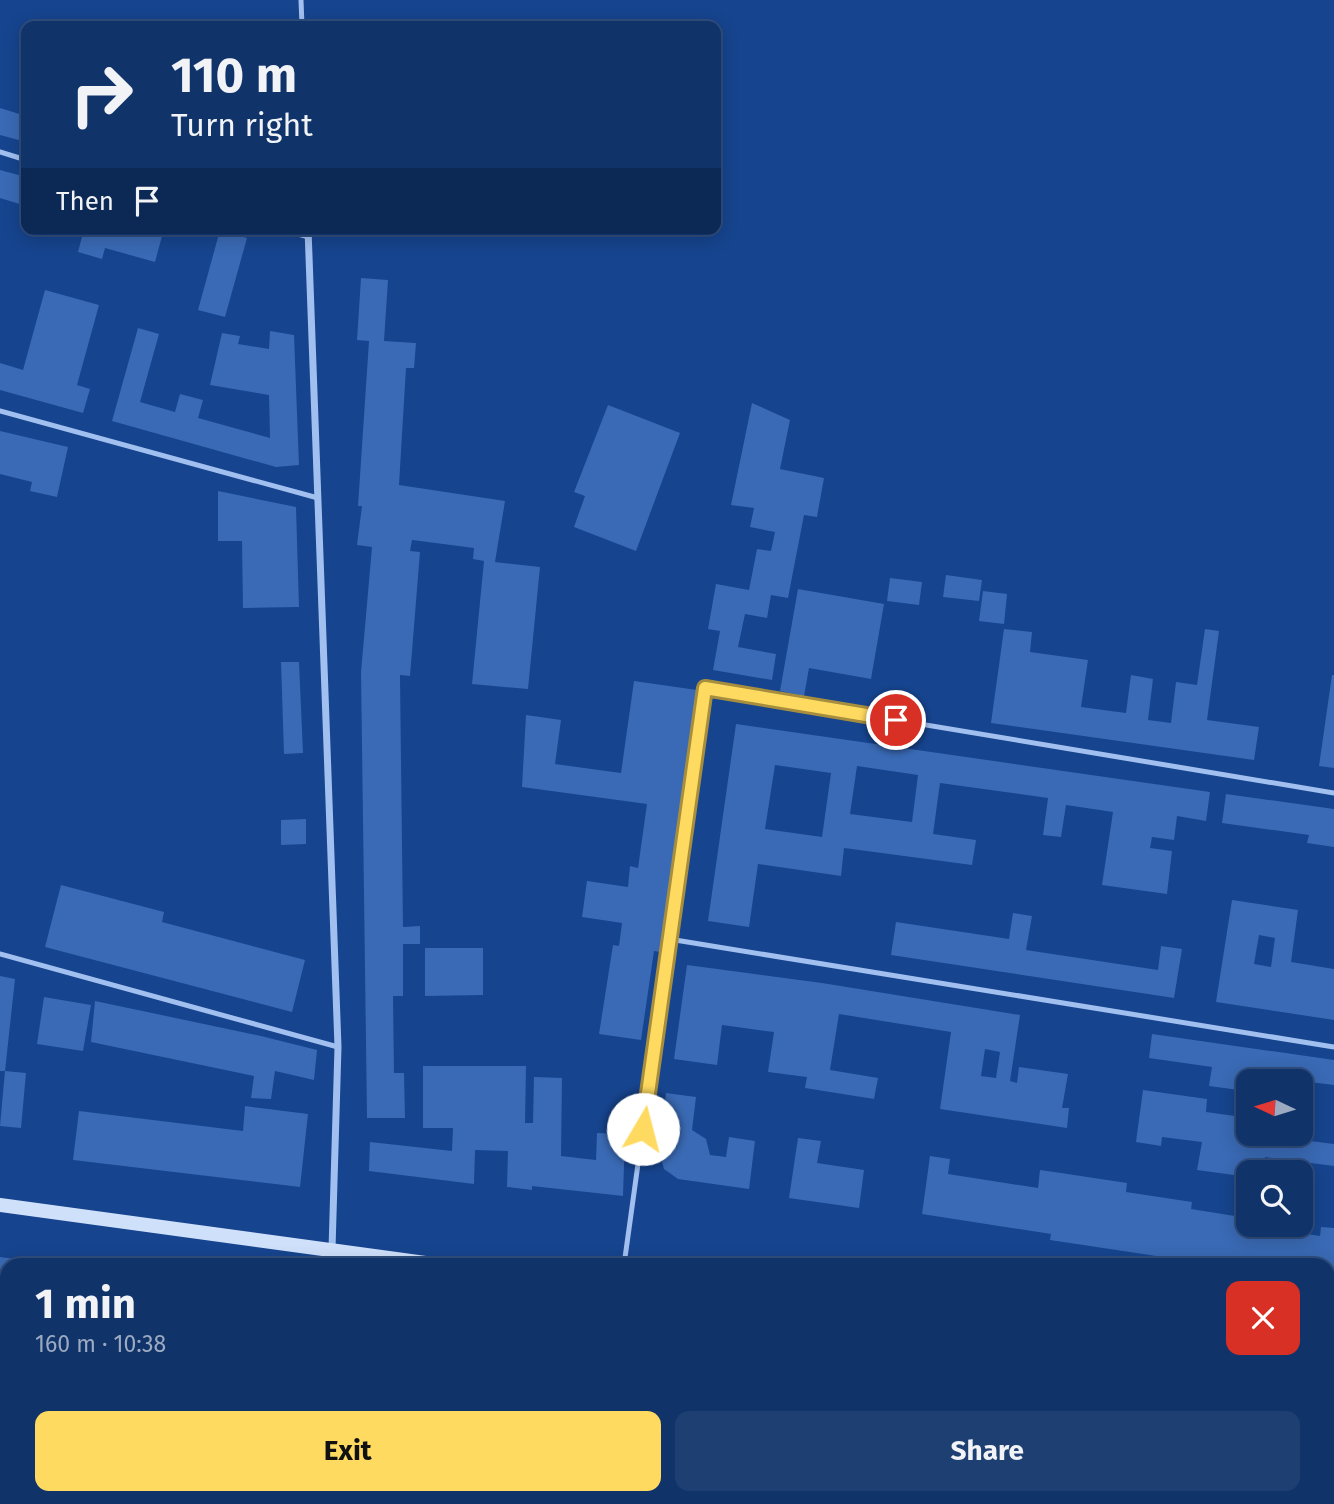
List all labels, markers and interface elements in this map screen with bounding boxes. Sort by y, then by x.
text: 110 m [171,46,297,105]
icon: right [56,49,147,140]
text: Turn right [171,106,313,144]
icon: arrive [128,182,166,220]
text: Then [56,186,114,217]
pin [866,690,926,750]
icon: arrive [877,701,915,739]
north arrow [1236,1069,1312,1146]
map controls [1236,1069,1313,1237]
position arrow [606,1092,680,1166]
button: search [1236,1160,1313,1237]
text: 1 min [35,1279,136,1329]
button: close [1226,1281,1300,1355]
text: 160 m · 10:38 [35,1330,166,1358]
button: Exit [35,1411,661,1491]
button: Share [675,1411,1300,1491]

